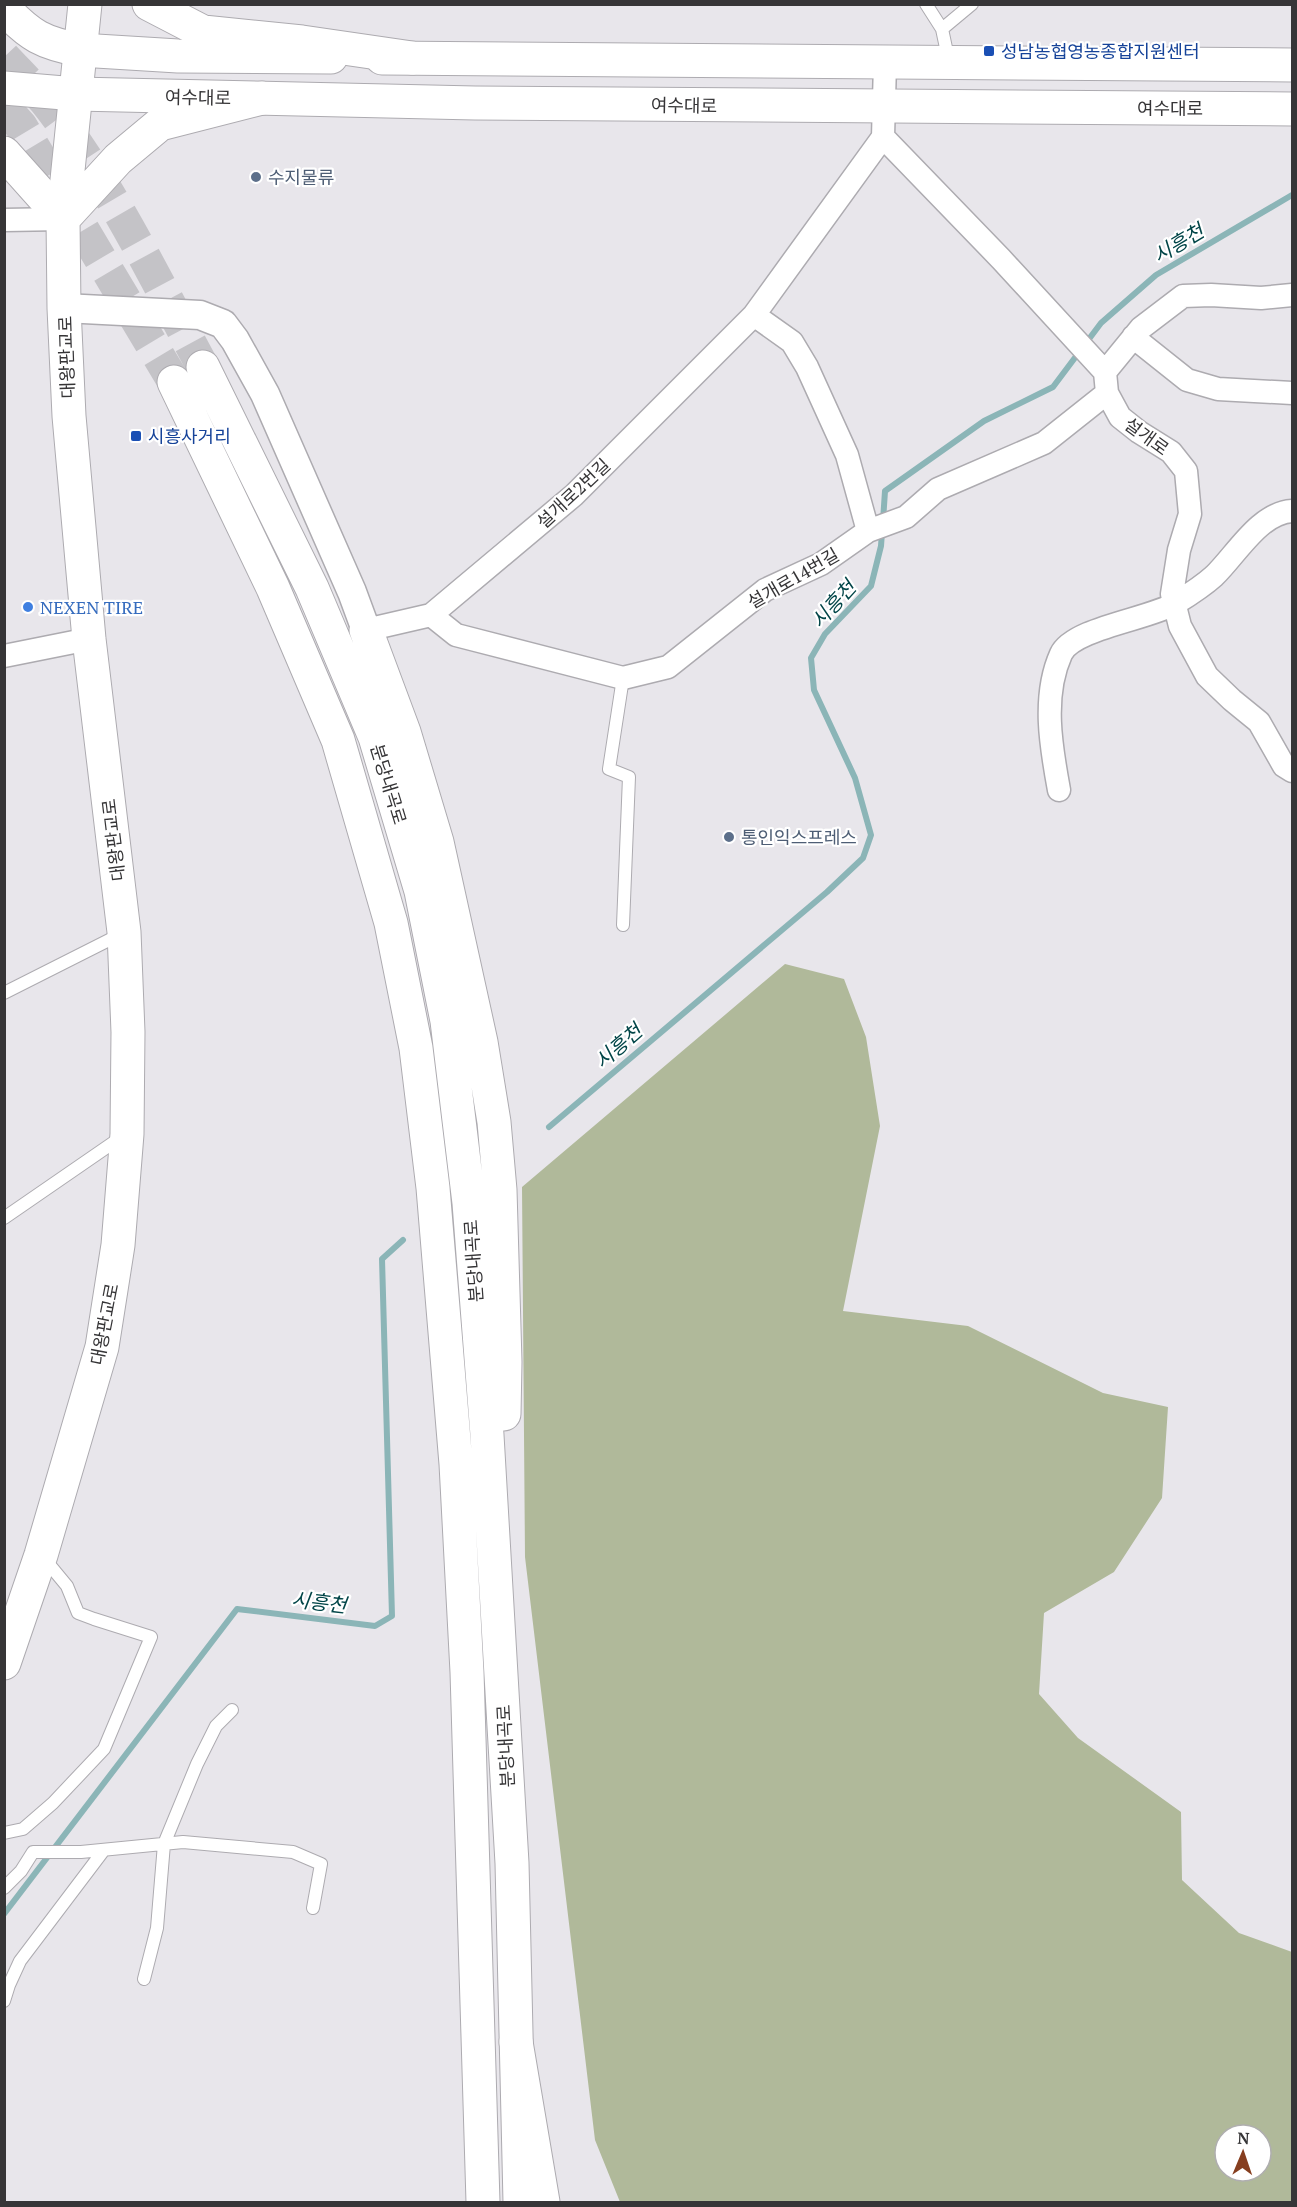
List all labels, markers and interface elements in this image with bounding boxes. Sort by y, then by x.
place label: 성남농협영농종합지원센터 [1001,39,1200,63]
marker: 성남농협영농종합지원센터 [982,44,996,58]
street label: 여수대로 [165,84,231,110]
street label: 여수대로 [651,92,717,118]
street label: 여수대로 [1137,96,1203,120]
place label: 수지물류 [268,165,334,189]
marker: 수지물류 [249,170,263,184]
water label: 시흥천 [1147,216,1211,269]
street label: 대왕판교로 [53,315,79,399]
street label: 설개로 [1120,412,1174,460]
place label: 시흥사거리 [148,424,231,448]
marker: 시흥사거리 [129,429,143,443]
street label: 설개로2번길 [531,453,615,533]
street label: 설개로14번길 [743,542,843,614]
water label: 시흥천 [804,573,863,634]
place label: NEXEN TIRE [40,595,143,619]
marker: NEXEN TIRE [21,600,35,614]
street label: 분당내곡로 [365,741,413,827]
street label: 대왕판교로 [96,797,130,883]
place label: 통인익스프레스 [741,825,857,849]
marker: 통인익스프레스 [722,830,736,844]
water label: 시흥천 [588,1016,650,1074]
street label: 분당내곡로 [458,1219,488,1303]
street label: 대왕판교로 [84,1281,124,1367]
water label: 시흥천 [290,1585,351,1619]
street label: 분당내곡로 [491,1704,519,1788]
north arrow [1213,2123,1273,2183]
text: N [1237,2127,1250,2149]

